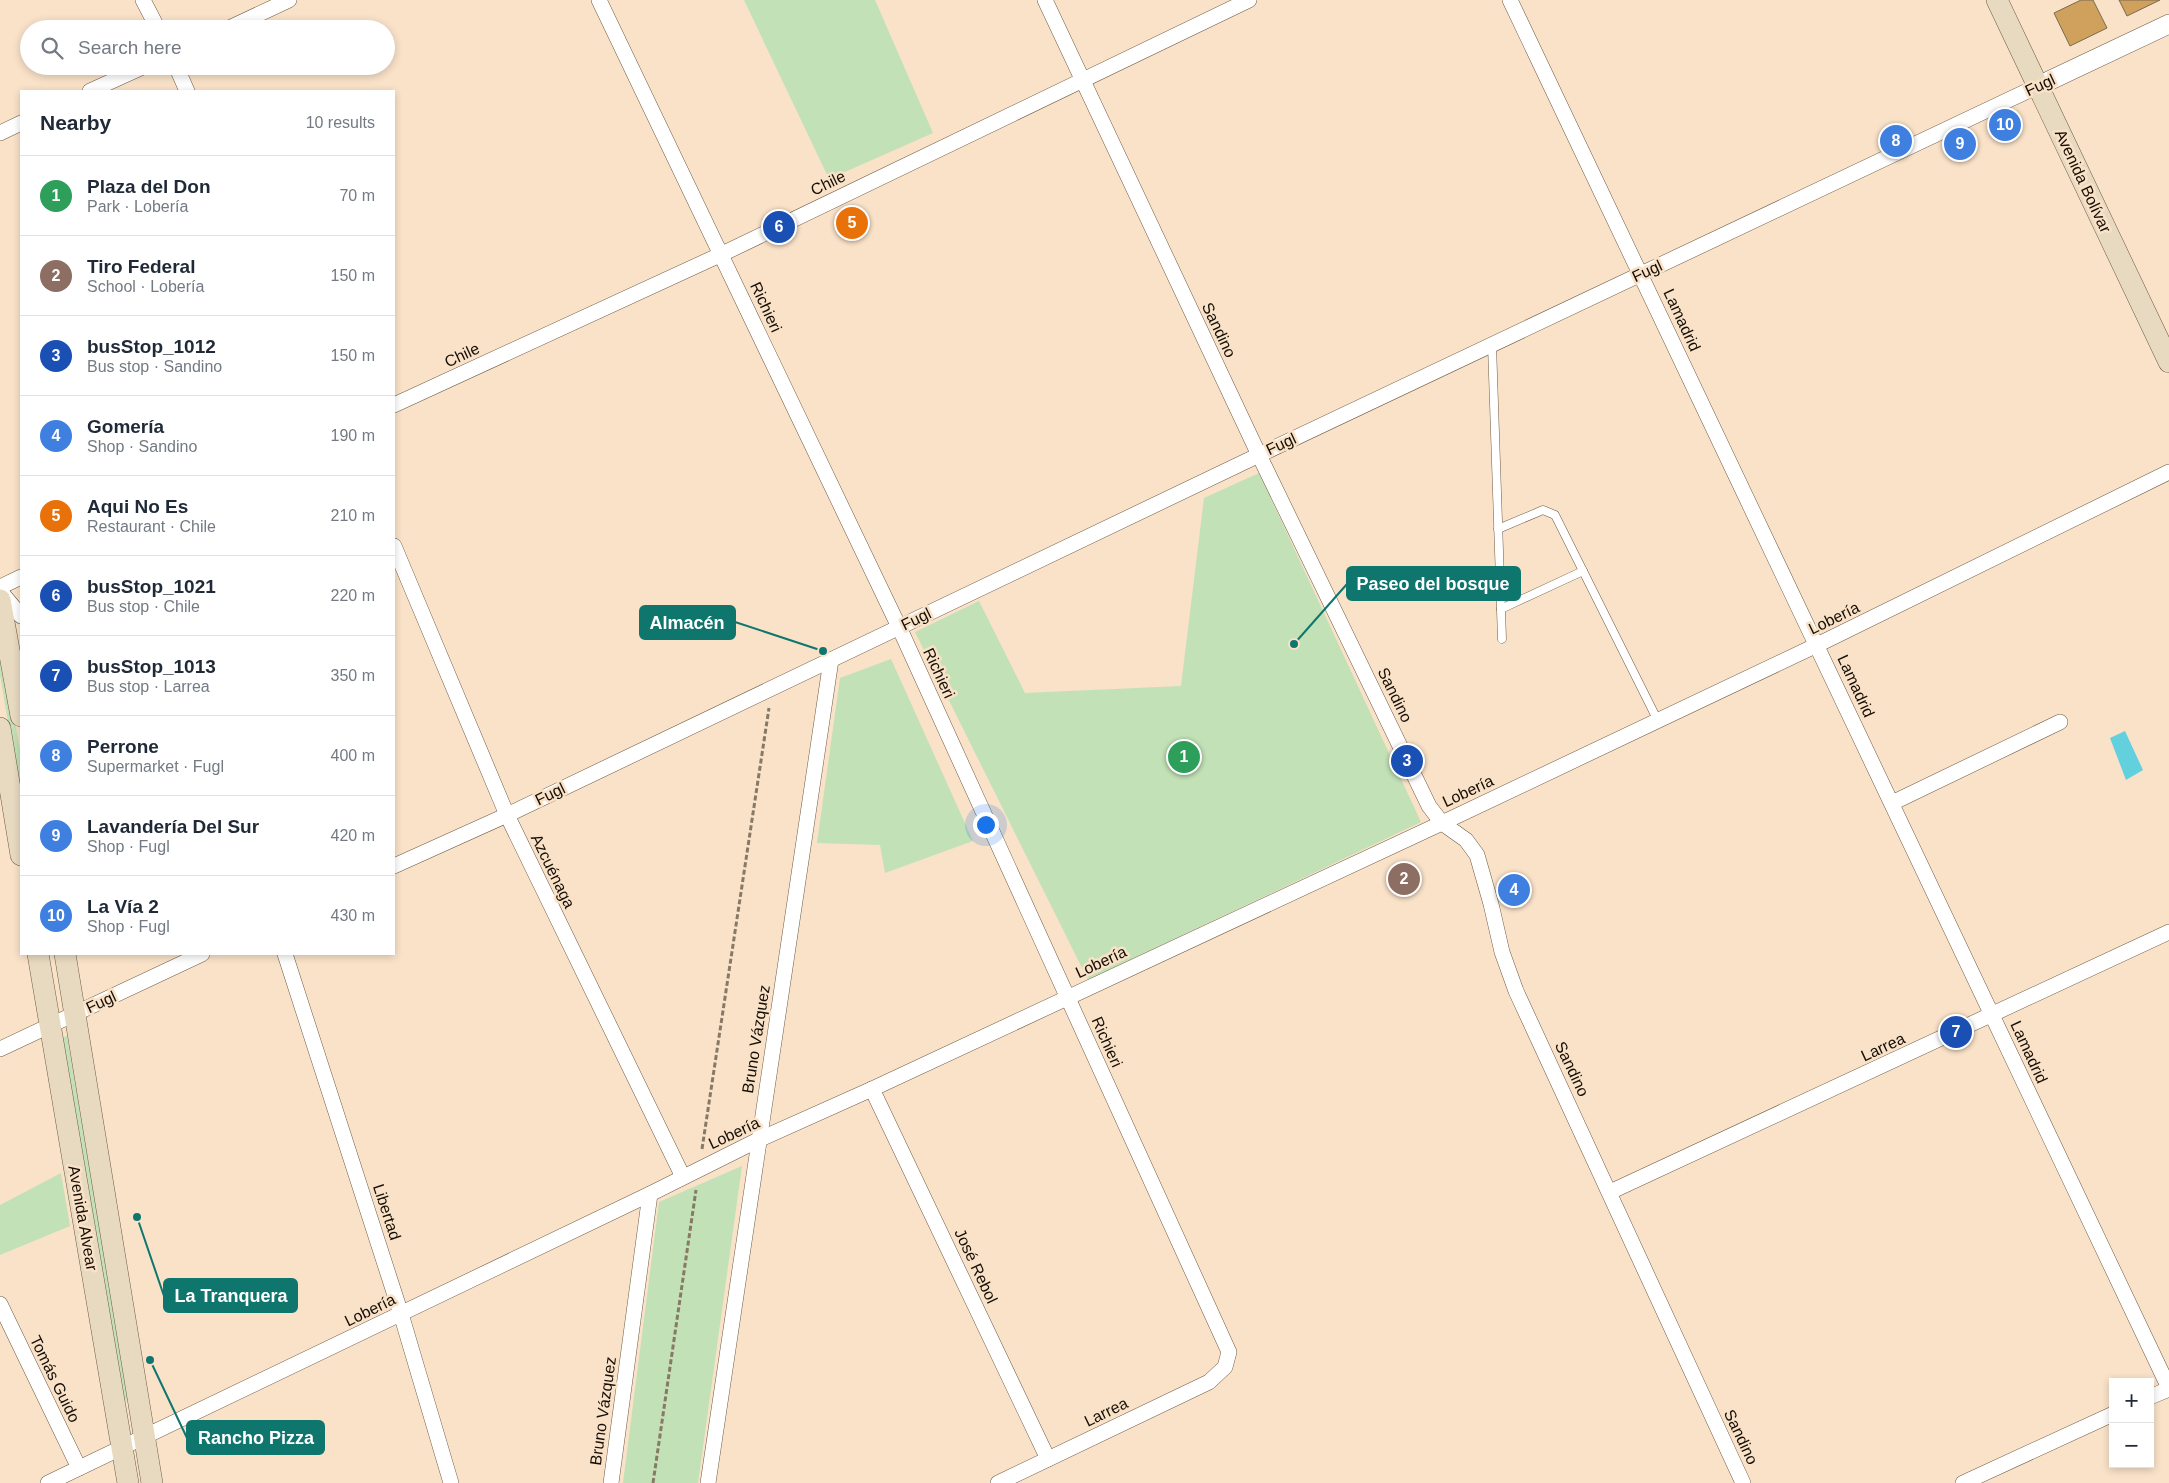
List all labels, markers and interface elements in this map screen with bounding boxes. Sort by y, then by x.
search box [20,20,395,75]
icon: search [38,34,66,62]
text: Search here [78,37,182,58]
street label: Fugl [2022,71,2058,99]
pin: 10 [1989,106,2021,144]
text: Nearby [40,111,111,134]
text: 10 results [306,114,375,131]
pin: 8 [1880,122,1912,160]
pin: 9 [1944,125,1976,163]
street label: Avenida Bolívar [2052,127,2115,236]
street label: Chile [808,167,848,199]
text: Plaza del Don [87,176,211,197]
text: 1 [52,187,60,204]
text: 70 m [339,187,375,204]
text: Park · Lobería [87,198,188,215]
pin: 5 [836,204,868,242]
pin: 6 [763,208,795,246]
text: Tiro Federal [87,256,195,277]
street label: Fugl [1629,257,1665,285]
text: 2 [52,267,60,284]
text: 150 m [331,267,375,284]
text: School · Lobería [87,278,204,295]
street label: Richieri [747,279,785,335]
street label: Lamadrid [1660,286,1704,354]
street label: Sandino [1199,300,1239,360]
text: busStop_1012 [87,336,216,357]
street label: Chile [442,340,482,370]
text: 3 [52,347,60,364]
text: 150 m [331,347,375,364]
text: Bus stop · Sandino [87,358,222,375]
text: Gomería [87,416,164,437]
text: 4 [52,427,60,444]
text: 190 m [331,427,375,444]
street label: Fugl [1263,430,1299,458]
text: Shop · Sandino [87,438,197,455]
text: Aqui No Es [87,496,188,517]
text: 5 [52,507,60,524]
text: 210 m [331,507,375,524]
text: Restaurant · Chile [87,518,216,535]
callout: Paseo del bosque [1347,567,1520,600]
text: Paseo del bosque [1356,574,1510,594]
text: busStop_1021 [87,576,216,597]
text: 6 [52,587,60,604]
text: 220 m [331,587,375,604]
text: Bus stop · Chile [87,598,200,615]
street label: Lobería [1806,598,1862,638]
street label: Fugl [898,605,934,633]
callout: Almacén [640,606,735,639]
text: Almacén [649,613,725,633]
street label: Richieri [920,645,958,701]
street label: Lamadrid [1834,652,1878,720]
text: busStop_1013 [87,656,216,677]
street label: Sandino [1374,665,1416,725]
text: 7 [52,667,60,684]
text: 350 m [331,667,375,684]
text: Bus stop · Larrea [87,678,210,695]
text: Perrone [87,736,159,757]
pin: 1 [1168,738,1200,776]
pin: 3 [1391,742,1423,780]
text: 8 [52,747,60,764]
text: 400 m [331,747,375,764]
text: Supermarket · Fugl [87,758,224,775]
street label: Lobería [1440,772,1496,810]
street label: Fugl [532,780,568,808]
your location [973,812,999,838]
text: Lavandería Del Sur [87,816,259,837]
text: 9 [52,827,60,844]
text: 420 m [331,827,375,844]
street label: Azcuénaga [528,831,578,911]
text: Shop · Fugl [87,838,170,855]
pin: 2 [1388,860,1420,898]
pin: 4 [1498,871,1530,909]
text: La Vía 2 [87,896,159,917]
text: 10 [47,907,65,924]
text: 430 m [331,907,375,924]
text: Shop · Fugl [87,918,170,935]
street label: Lobería [1073,943,1129,981]
street label: Bruno Vázquez [739,984,773,1094]
street label: Fugl [83,988,119,1016]
pin: 7 [1940,1013,1972,1051]
street label: Richieri [1088,1014,1126,1070]
street label: Lamadrid [2007,1018,2051,1086]
street label: Larrea [1858,1029,1908,1064]
street label: Sandino [1552,1039,1592,1099]
street label: Lobería [706,1114,762,1152]
street label: Avenida Alvear [65,1164,101,1273]
street label: Libertad [370,1182,404,1242]
street label: José Rebol [951,1226,1001,1306]
callout: La Tranquera [164,1279,297,1312]
text: La Tranquera [174,1286,289,1306]
street label: Lobería [342,1290,398,1330]
street label: Tomás Guido [27,1333,83,1425]
street label: Bruno Vázquez [587,1356,619,1466]
map controls [2109,1378,2154,1468]
button: + [2109,1378,2154,1423]
street label: Larrea [1081,1394,1131,1430]
street label: Sandino [1721,1407,1761,1467]
callout: Rancho Pizza [187,1421,324,1454]
button: − [2109,1423,2154,1468]
text: Rancho Pizza [198,1428,315,1448]

